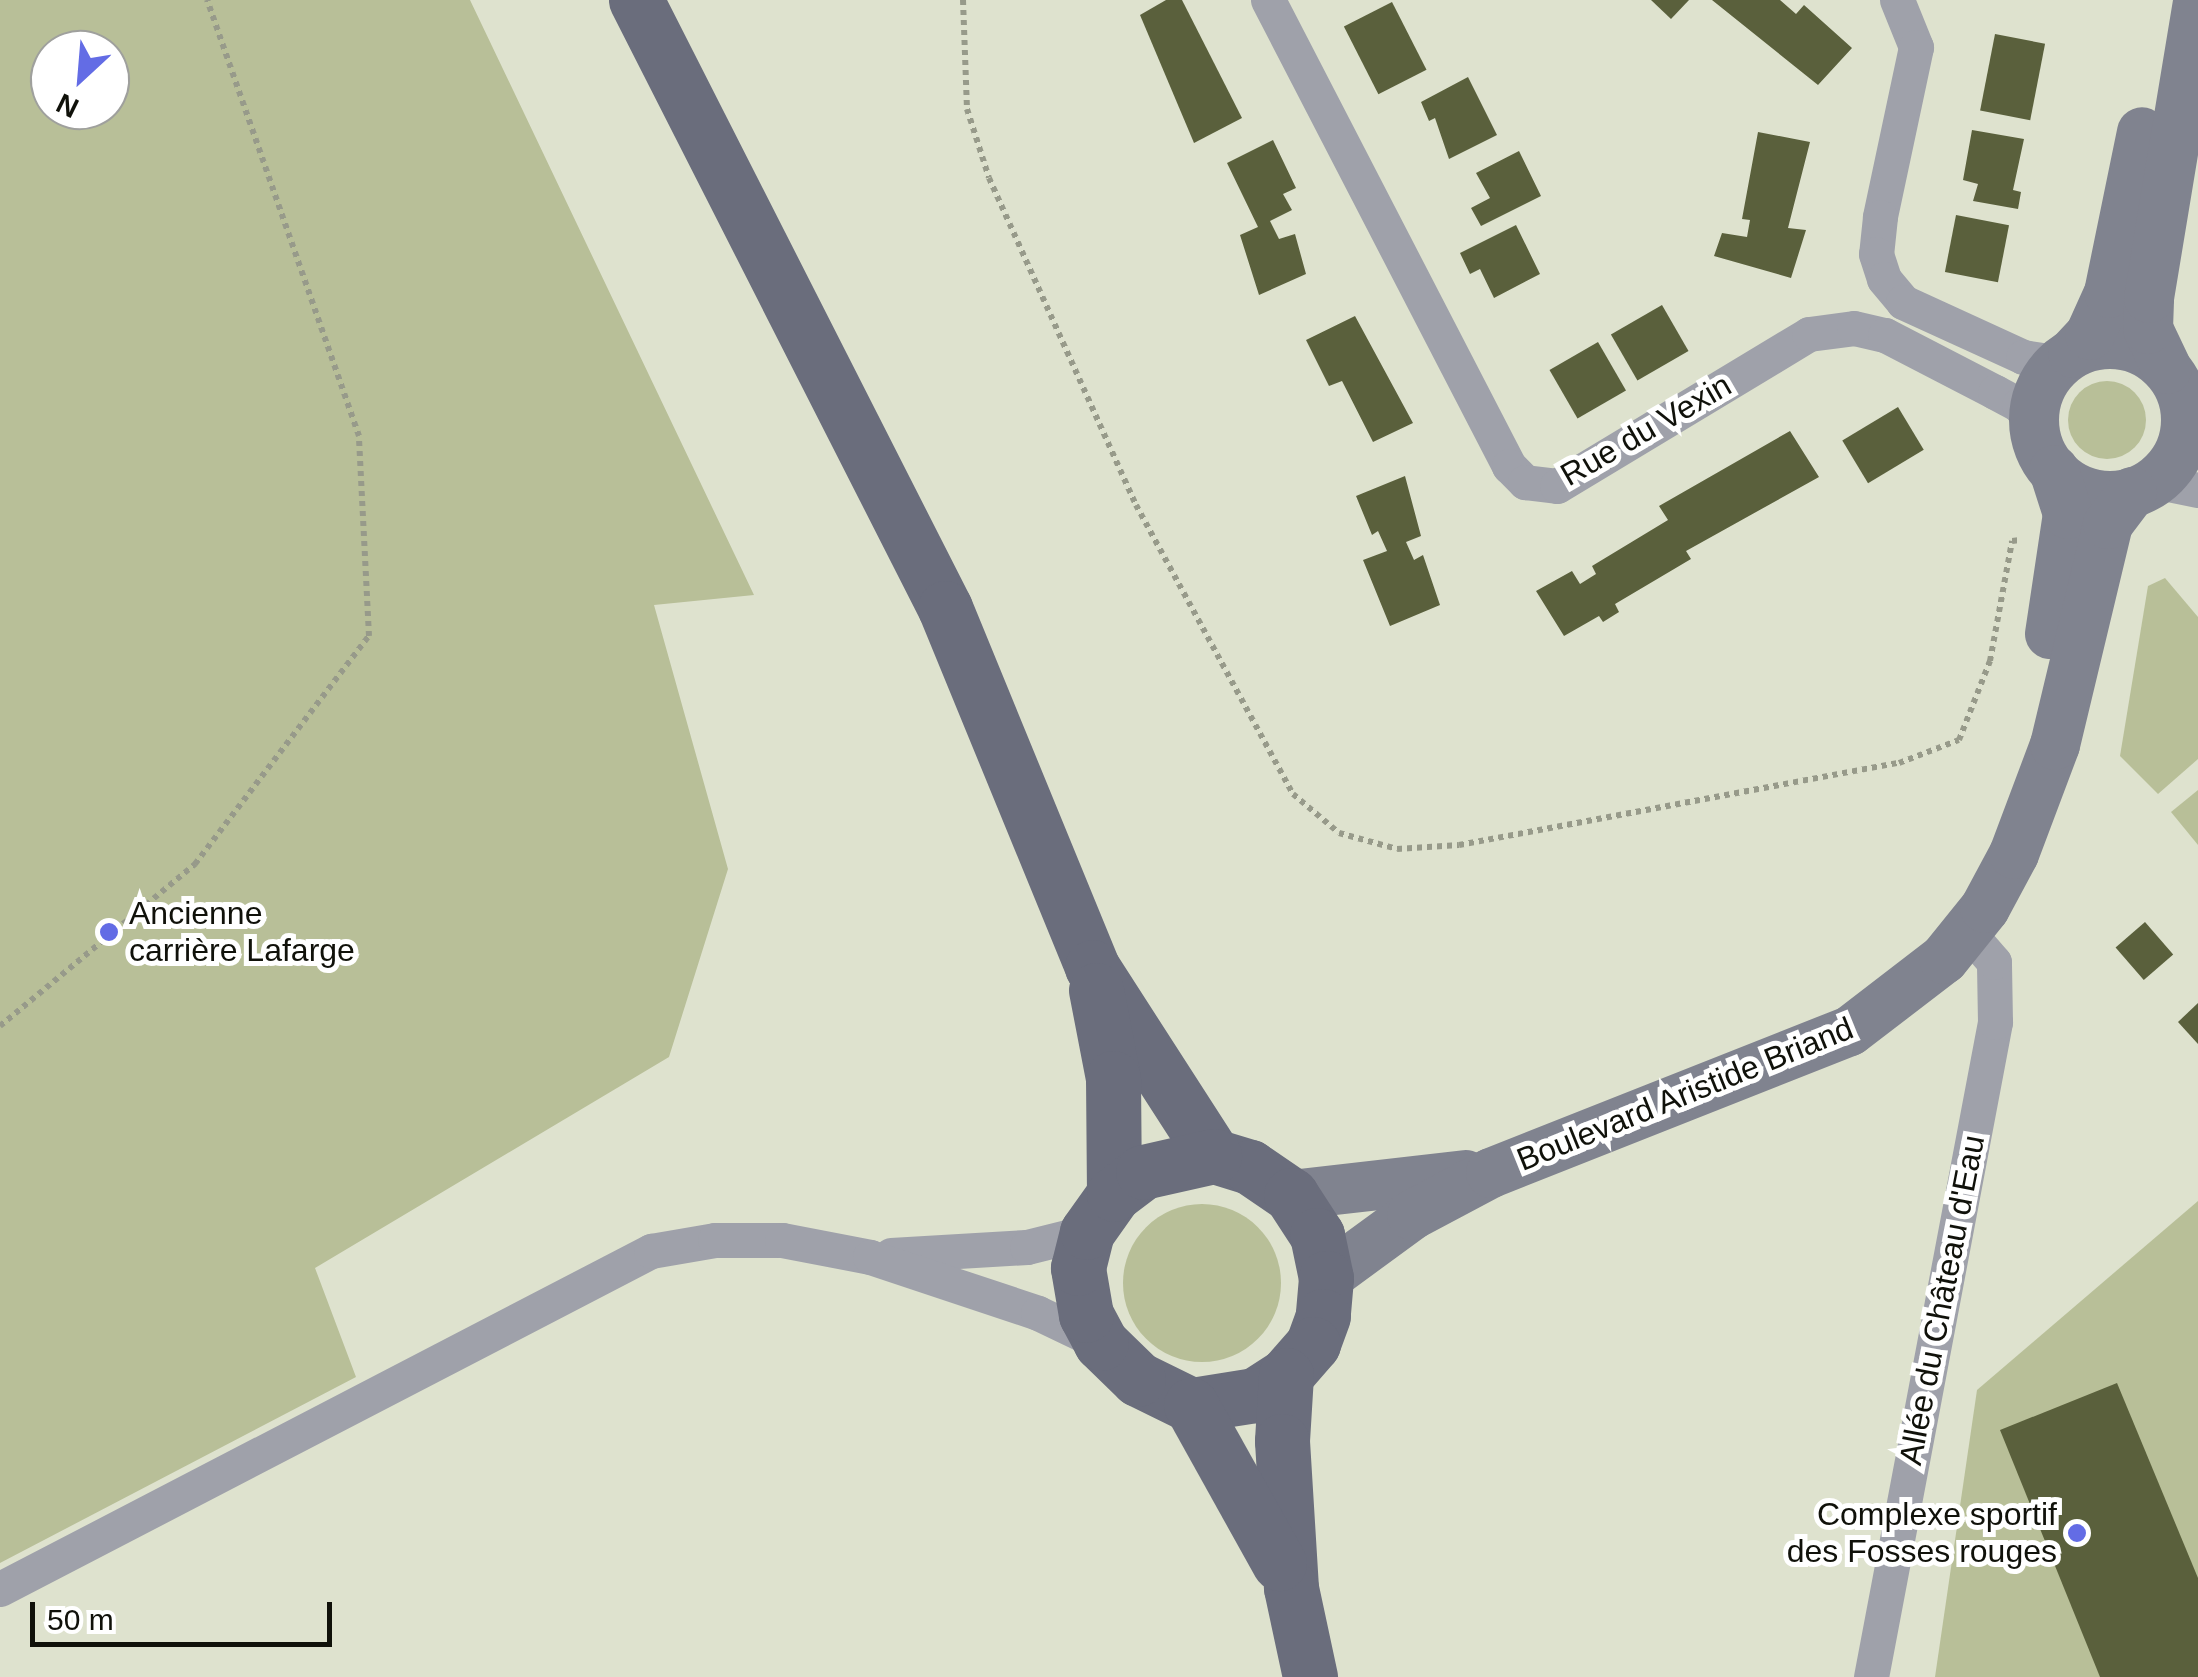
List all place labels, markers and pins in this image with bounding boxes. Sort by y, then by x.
place label: Ancienne carrière Lafarge [129,895,355,970]
marker: Ancienne carrière Lafarge [98,921,120,943]
place label: Complexe sportif des Fosses rouges [1787,1496,2057,1571]
marker: Complexe sportif des Fosses rouges [2066,1522,2088,1544]

